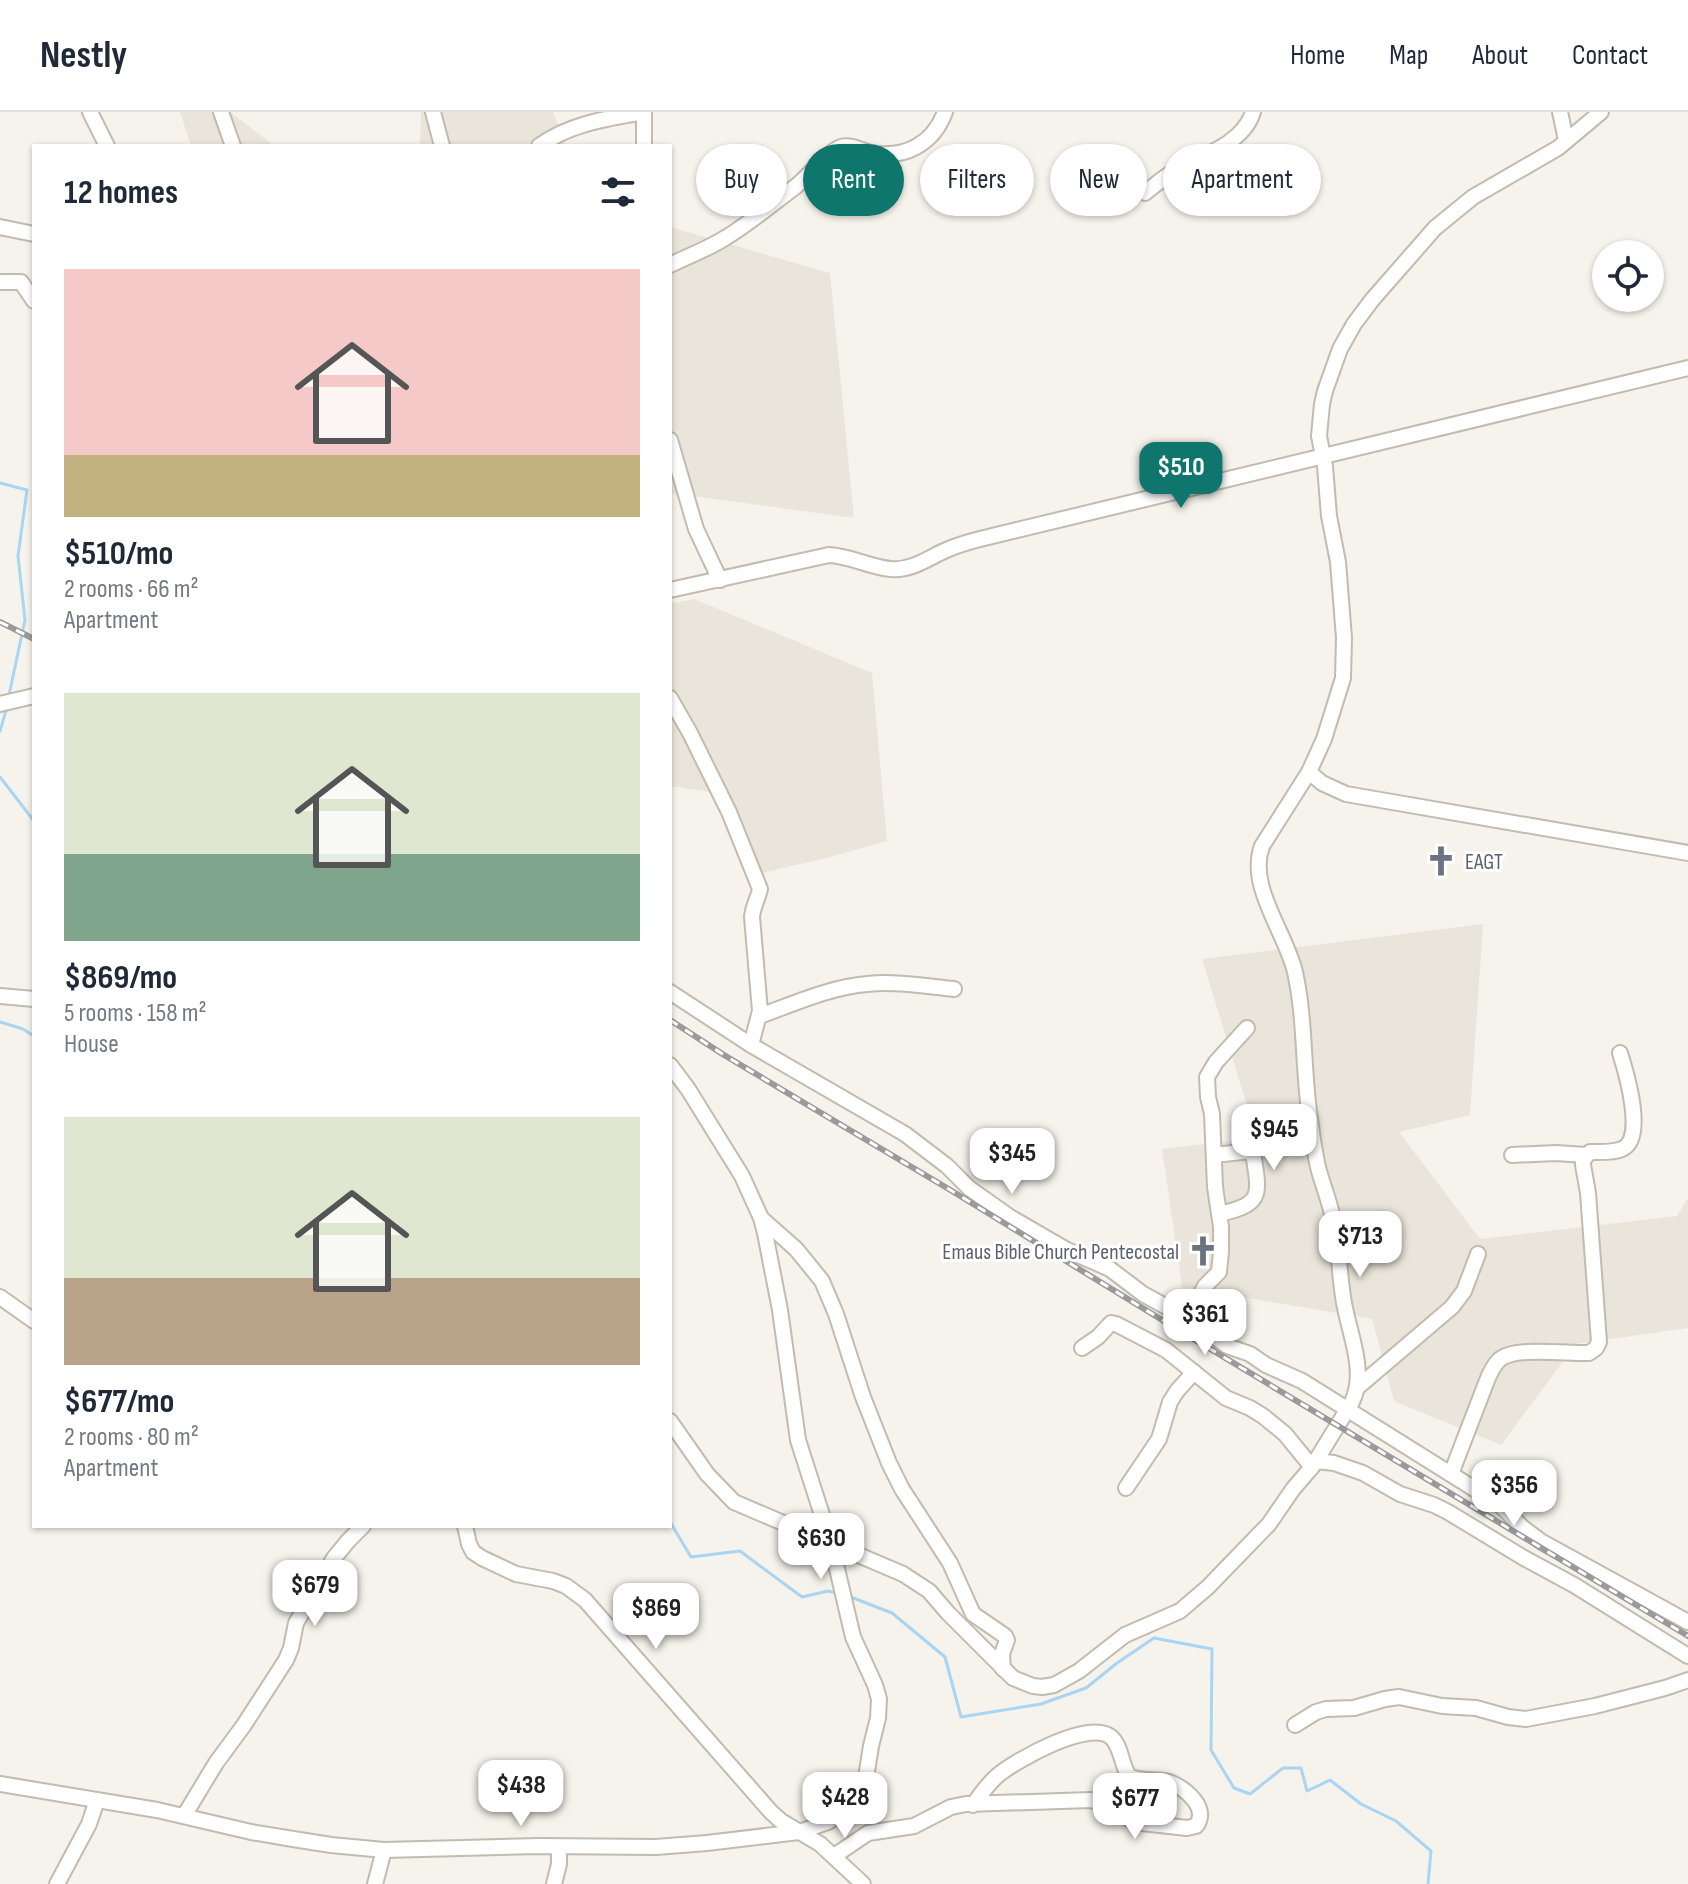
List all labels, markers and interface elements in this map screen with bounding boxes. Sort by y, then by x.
text: Nestly [40,33,127,78]
text: Home [1290,39,1345,72]
text: Map [1389,39,1428,72]
text: About [1472,39,1528,72]
text: Contact [1572,39,1648,72]
chip: Buy [696,144,787,216]
chip: Rent [803,144,904,216]
chip: Filters [920,144,1034,216]
chip: New [1050,144,1147,216]
chip: Apartment [1163,144,1321,216]
icon: filters [596,170,640,214]
text: 12 homes [64,172,178,213]
map controls [1592,240,1664,312]
button: locate [1592,240,1664,312]
icon: home [280,321,424,465]
pin: $510 [1134,442,1228,510]
text: $510 [1157,452,1205,483]
text: $510/mo [64,533,173,574]
text: 2 rooms · 66 m² [64,574,199,605]
text: Apartment [64,605,158,636]
icon: home [280,745,424,889]
church icon: EAGT [1424,844,1458,878]
place label: EAGT [1465,849,1503,876]
text: $869/mo [64,957,177,998]
text: 5 rooms · 158 m² [64,998,207,1029]
text: House [64,1029,119,1060]
pin: $945 [1227,1104,1321,1172]
text: $945 [1249,1114,1299,1145]
pin: $345 [965,1128,1059,1196]
text: $345 [988,1138,1036,1169]
icon: home [280,1169,424,1313]
pin: $713 [1313,1211,1407,1279]
text: $713 [1337,1221,1383,1252]
church icon: Emaus Bible Church Pentecostal [1186,1234,1220,1268]
place label: Emaus Bible Church Pentecostal [942,1239,1179,1266]
pin: $361 [1158,1289,1252,1357]
text: $361 [1181,1299,1229,1330]
text: $677/mo [64,1381,174,1422]
text: 2 rooms · 80 m² [64,1422,199,1453]
text: Apartment [64,1453,158,1484]
pin: $356 [1467,1460,1561,1528]
text: $356 [1490,1470,1538,1501]
pin: $630 [774,1513,868,1581]
text: $630 [796,1523,846,1554]
pin: $679 [268,1560,362,1628]
text: $679 [290,1570,340,1601]
pin: $869 [609,1583,703,1651]
text: $869 [631,1593,681,1624]
pin: $438 [474,1760,568,1828]
text: $438 [496,1770,546,1801]
pin: $428 [798,1772,892,1840]
pin: $677 [1088,1773,1182,1841]
text: $428 [820,1782,870,1813]
text: $677 [1111,1783,1159,1814]

